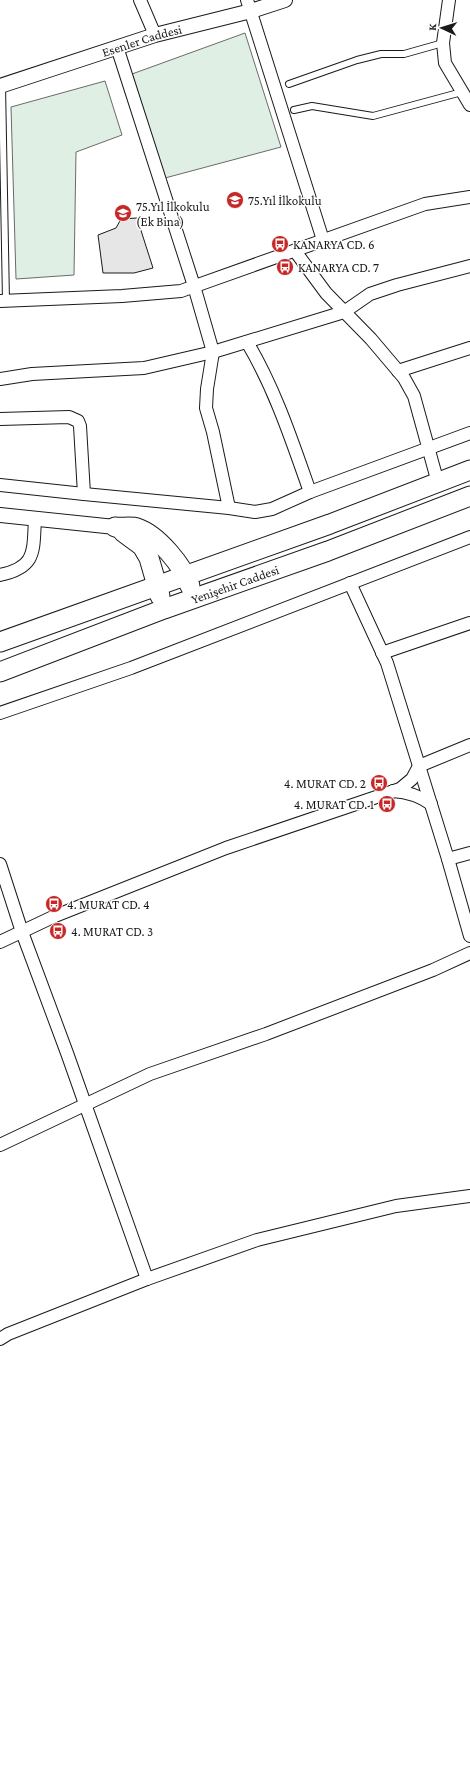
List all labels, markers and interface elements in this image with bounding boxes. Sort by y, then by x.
north arrow [422,8,462,48]
street label: Esenler Caddesi [100,21,184,59]
text: K [426,22,438,31]
school or university icon: 75.Yıl İlkokulu [225,190,245,210]
place label: 75.Yıl İlkokulu [248,193,322,208]
place label: 75.Yıl İlkokulu (Ek Bina) [136,199,210,230]
school or university icon: 75.Yıl İlkokulu (Ek Bina) [113,203,133,223]
bus stop icon: KANARYA CD. 6 [270,234,290,254]
place label: KANARYA CD. 6 [293,237,375,252]
bus stop icon: KANARYA CD. 7 [275,257,295,277]
place label: KANARYA CD. 7 [298,260,379,275]
street label: Yenişehir Caddesi [189,561,281,606]
bus stop icon: 4. MURAT CD. 2 [369,773,389,793]
place label: 4. MURAT CD. 2 [284,776,366,791]
bus stop icon: 4. MURAT CD. 1 [377,794,397,814]
place label: 4. MURAT CD. 1 [294,797,374,812]
bus stop icon: 4. MURAT CD. 4 [44,894,64,914]
place label: 4. MURAT CD. 4 [67,897,150,912]
bus stop icon: 4. MURAT CD. 3 [48,921,68,941]
place label: 4. MURAT CD. 3 [71,924,153,939]

